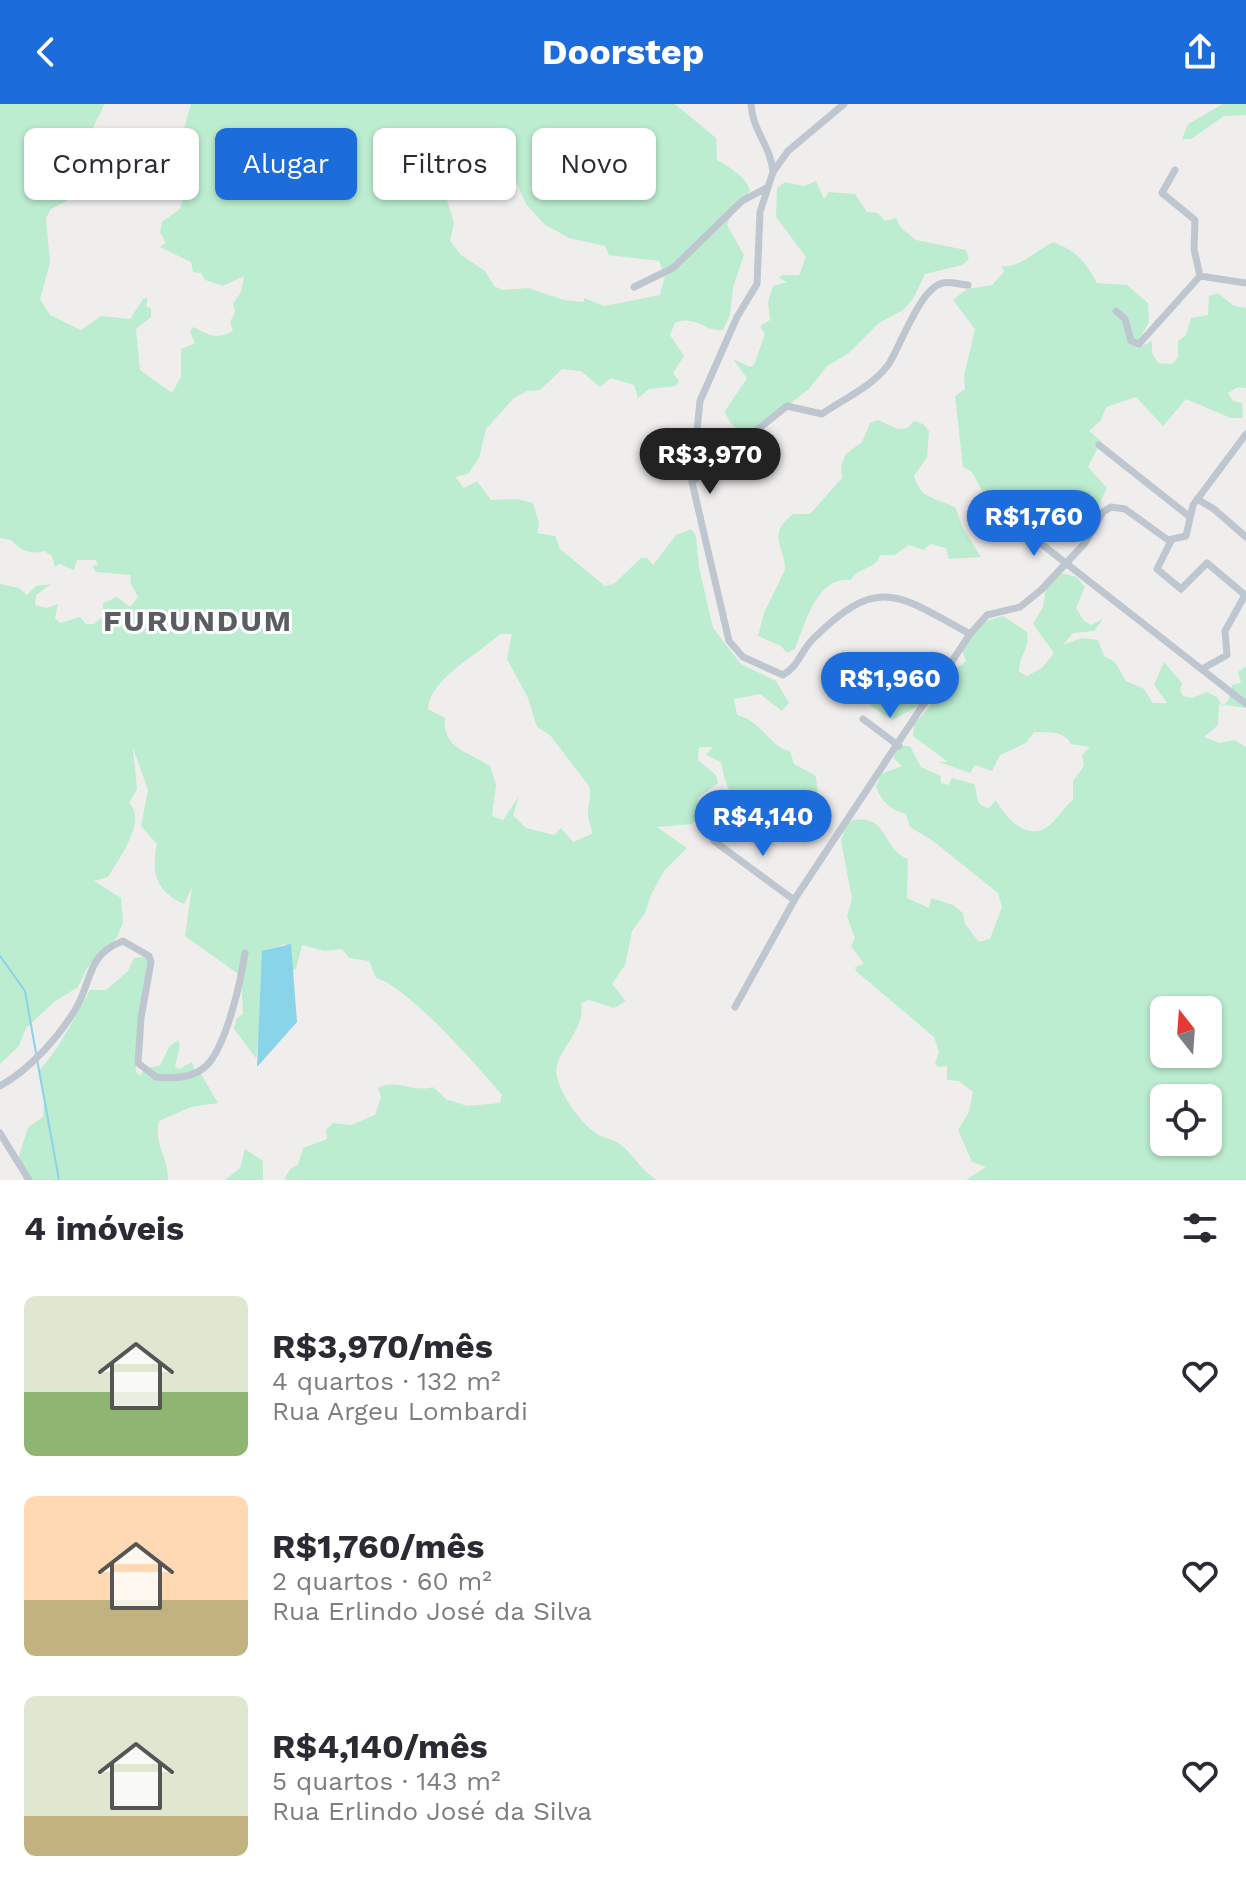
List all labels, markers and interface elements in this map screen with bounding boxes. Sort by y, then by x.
icon: back [24,30,68,74]
icon: share [1178,30,1222,74]
text: Doorstep [542,31,704,73]
chip: Comprar [24,128,199,200]
chip: Alugar [215,128,357,200]
chip: Filtros [373,128,516,200]
chip: Novo [532,128,656,200]
pin: R$3,970 [636,428,784,496]
text: R$3,970 [658,439,762,469]
pin: R$1,760 [960,490,1108,558]
text: R$1,760 [985,501,1083,531]
district label: FURUNDUM [103,603,293,638]
pin: R$1,960 [816,652,964,720]
text: R$1,960 [839,663,941,693]
pin: R$4,140 [689,790,837,858]
text: R$4,140 [713,801,813,831]
north arrow [1150,996,1222,1068]
map controls [1150,996,1222,1156]
button: locate [1150,1084,1222,1156]
icon: filters [1178,1206,1222,1250]
text: 4 imóveis [24,1208,184,1248]
text: R$3,970/mês [272,1326,493,1366]
icon: home [88,1328,184,1424]
icon: heart [1178,1354,1222,1398]
text: 4 quartos · 132 m² [272,1366,501,1396]
text: Rua Argeu Lombardi [272,1396,528,1426]
text: R$1,760/mês [272,1526,484,1566]
icon: home [88,1528,184,1624]
icon: heart [1178,1554,1222,1598]
text: 2 quartos · 60 m² [272,1566,492,1596]
text: Rua Erlindo José da Silva [272,1596,592,1626]
text: R$4,140/mês [272,1726,488,1766]
icon: home [88,1728,184,1824]
icon: heart [1178,1754,1222,1798]
text: 5 quartos · 143 m² [272,1766,501,1796]
text: Rua Erlindo José da Silva [272,1796,592,1826]

